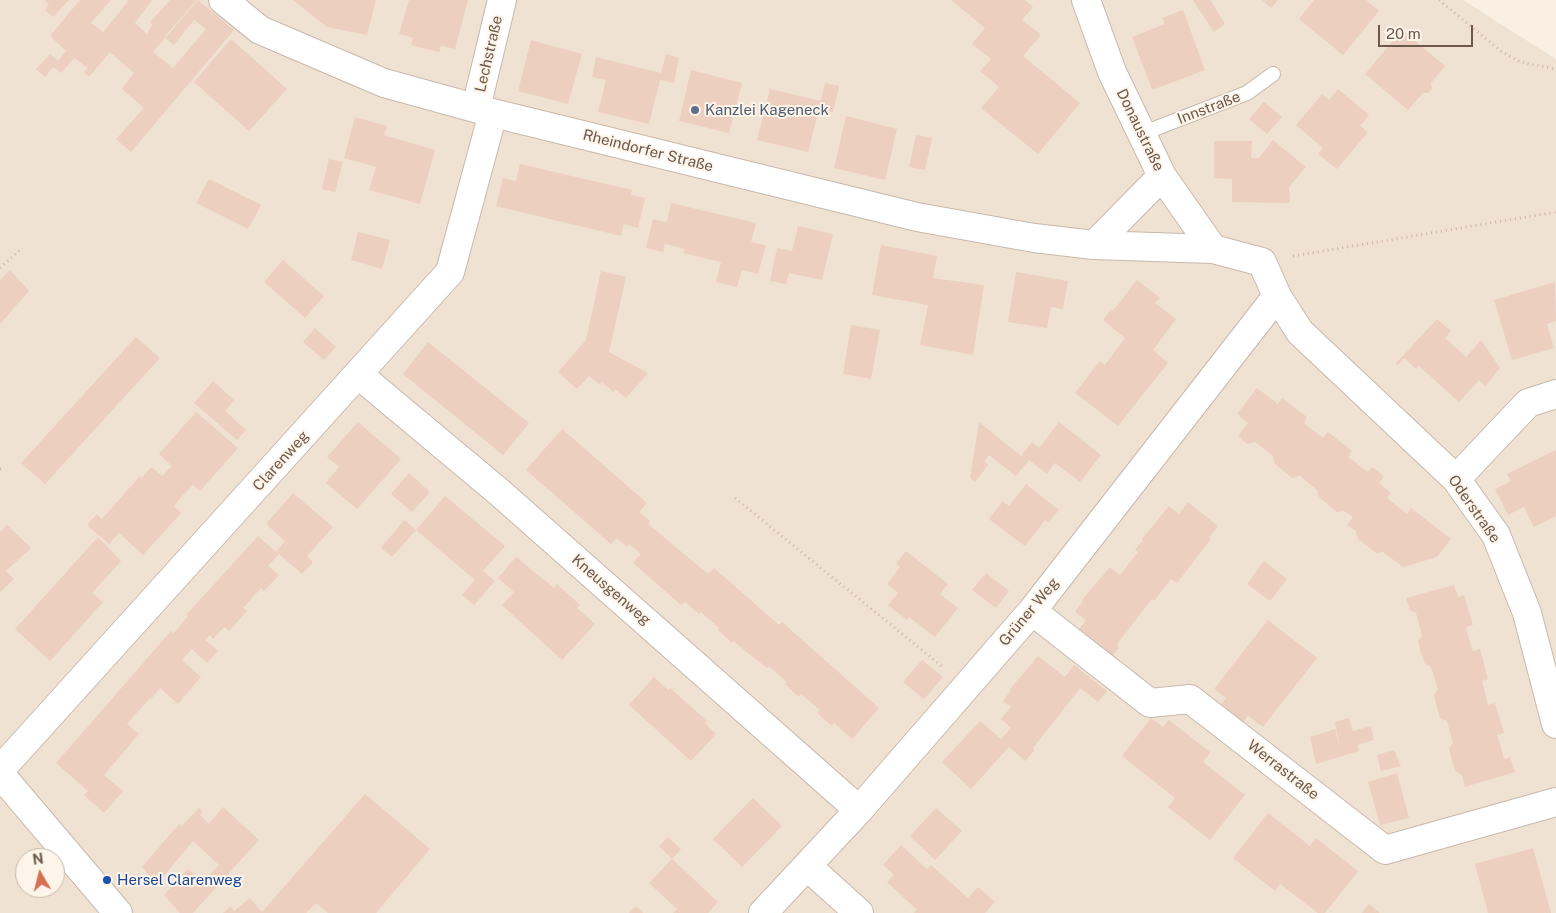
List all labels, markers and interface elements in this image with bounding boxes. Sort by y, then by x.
street label: Lechstraße [471,14,507,94]
scale bar [1381,15,1476,47]
text: 20 m [1386,25,1421,42]
street label: Donaustraße [1112,86,1168,174]
street label: Innstraße [1175,88,1243,128]
place label: Kanzlei Kageneck [705,101,829,119]
marker: Kanzlei Kageneck [689,104,701,116]
street label: Rheindorfer Straße [581,126,715,176]
street label: Clarenweg [249,427,313,495]
street label: Oderstraße [1444,472,1504,546]
street label: Kneusgenweg [568,551,654,629]
street label: Grüner Weg [995,574,1063,650]
street label: Werrastraße [1243,736,1323,804]
north arrow [15,848,65,898]
text: N [32,850,45,868]
place label: Hersel Clarenweg [117,871,242,889]
marker: Hersel Clarenweg [101,874,113,886]

